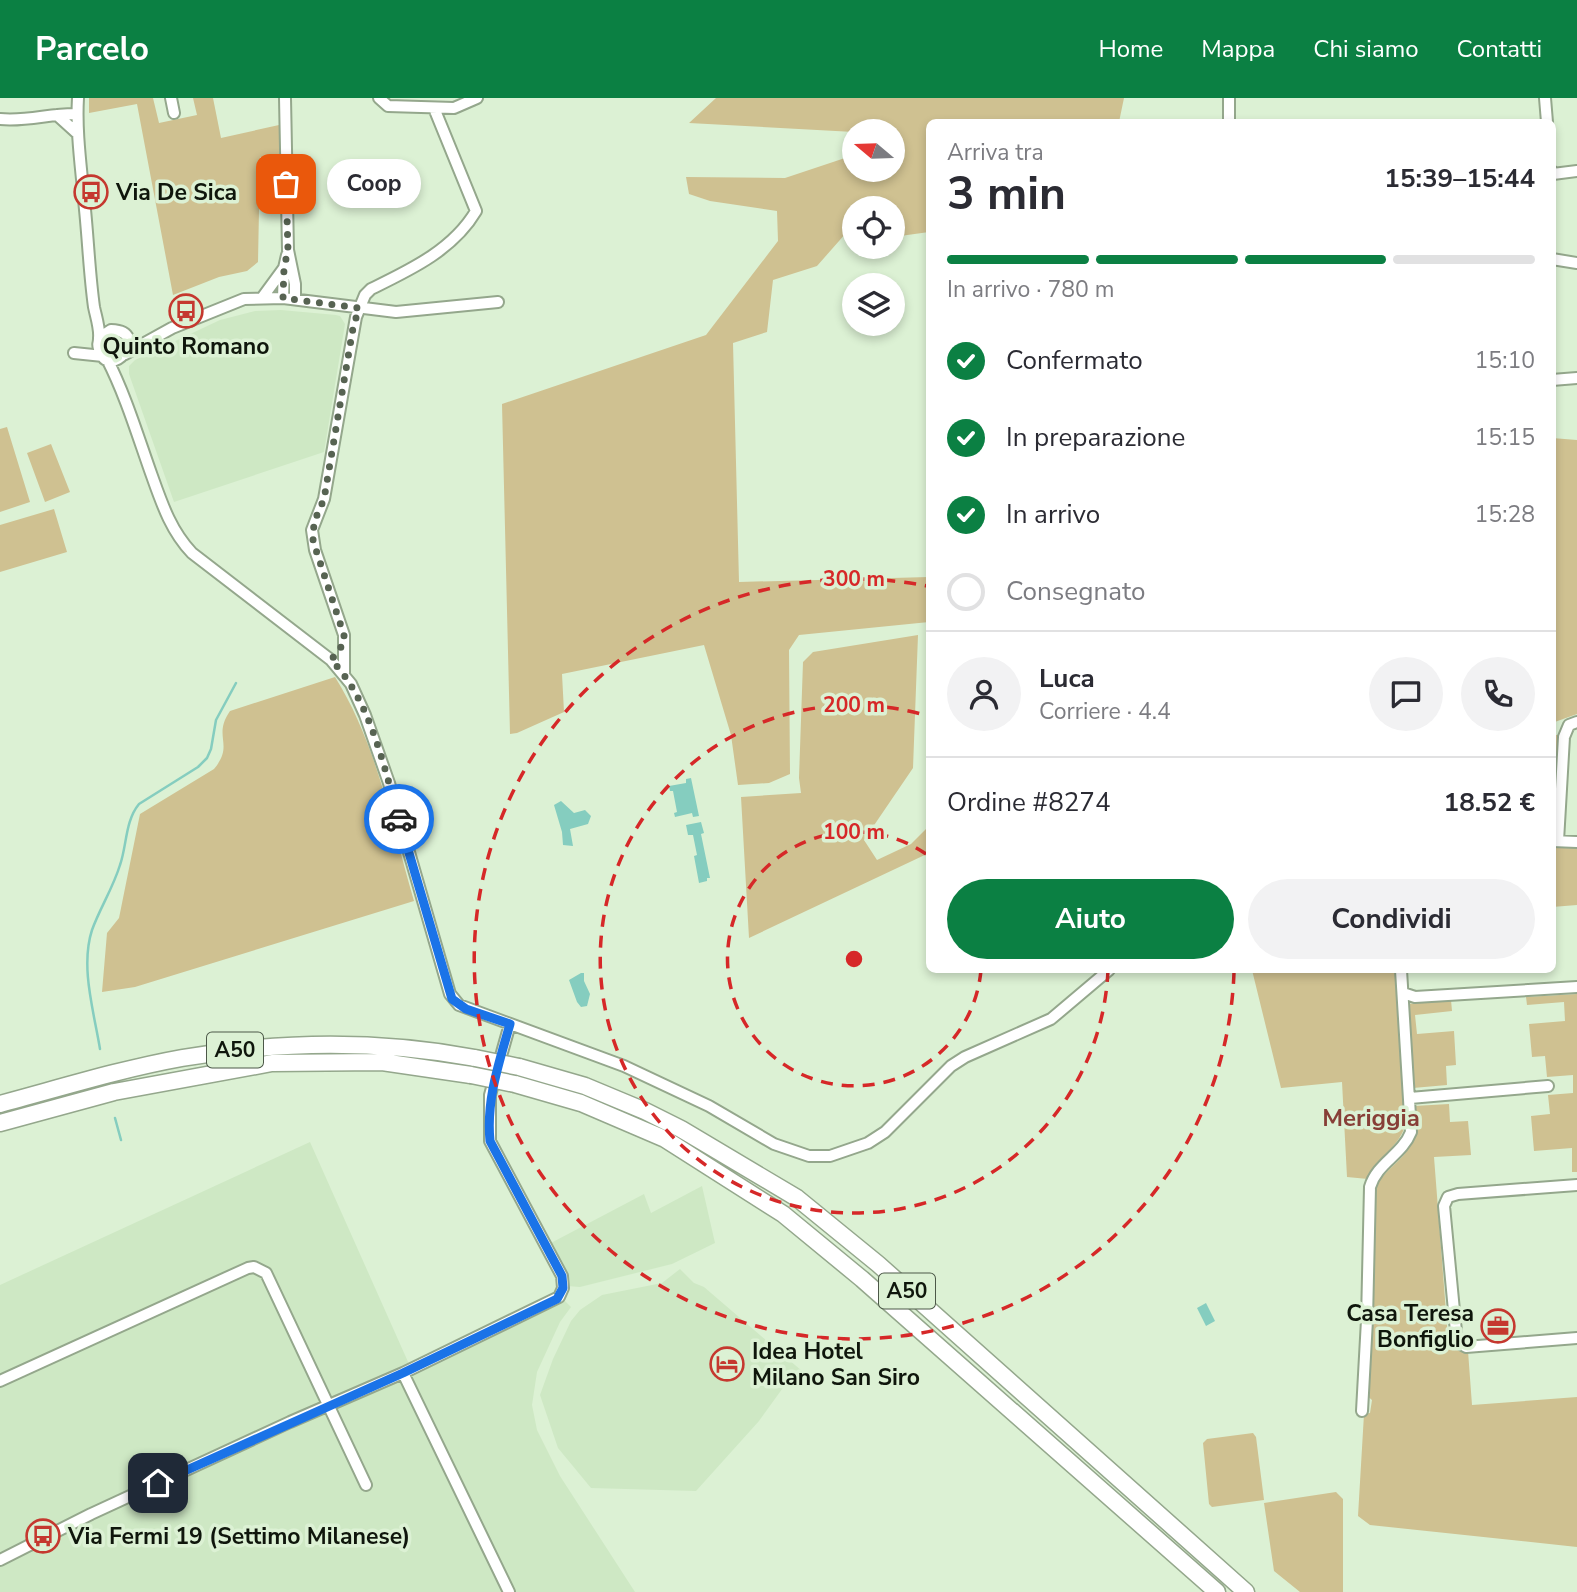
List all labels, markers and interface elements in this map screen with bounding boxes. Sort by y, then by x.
text: Parcelo [35,27,149,72]
text: Home [1098,33,1163,65]
text: Mappa [1201,33,1275,65]
text: Chi siamo [1313,33,1419,65]
text: Contatti [1457,33,1542,65]
north arrow [842,119,905,182]
map controls [842,119,905,336]
text: Arriva tra [947,137,1044,168]
pin [256,154,316,214]
callout: Coop [328,160,422,208]
text: 15:39–15:44 [1384,161,1535,196]
text: 3 min [947,162,1066,225]
icon: bag [267,165,305,203]
text: Coop [346,168,402,199]
bus stop icon: Via De Sica [72,173,110,211]
place label: Via De Sica [115,177,237,208]
button: locate [842,196,905,259]
button: layers [842,273,905,336]
text: In arrivo · 780 m [947,274,1114,305]
bus stop icon: Quinto Romano [167,292,205,330]
place label: Quinto Romano [102,331,270,362]
icon: check [947,342,985,380]
text: Confermato [1006,343,1143,378]
text: 15:10 [1475,345,1535,376]
icon: check [947,419,985,457]
text: In preparazione [1006,420,1185,455]
text: 15:15 [1475,422,1535,453]
icon: check [947,496,985,534]
text: In arrivo [1006,497,1100,532]
text: 15:28 [1475,499,1535,530]
text: 300 m [823,565,885,593]
text: Consegnato [1006,574,1145,609]
button: person [947,657,1021,731]
button: chat [1369,657,1443,731]
button: phone [1461,657,1535,731]
text: Luca [1039,661,1095,696]
text: 200 m [823,691,885,719]
text: Corriere · 4.4 [1039,696,1171,727]
courier [364,784,434,854]
text: Ordine #8274 [947,785,1111,820]
text: 18.52 € [1444,785,1535,820]
icon: car [380,800,418,838]
text: 100 m [823,818,885,846]
button: Aiuto [947,879,1234,959]
button: Condividi [1248,879,1535,959]
centre of rings [842,947,866,971]
road number: A50 [207,1032,263,1068]
district label: Meriggia [1322,1102,1420,1134]
road number: A50 [879,1274,935,1308]
place label: Casa Teresa Bonfiglio [1346,1298,1474,1355]
office icon: Casa Teresa Bonfiglio [1479,1307,1517,1345]
place label: Idea Hotel Milano San Siro [752,1336,920,1393]
hotel icon: Idea Hotel Milano San Siro [708,1345,746,1383]
pin [128,1453,188,1513]
icon: home [139,1464,177,1502]
bus stop icon: Via Fermi 19 (Settimo Milanese) [24,1517,62,1555]
place label: Via Fermi 19 (Settimo Milanese) [67,1521,410,1552]

